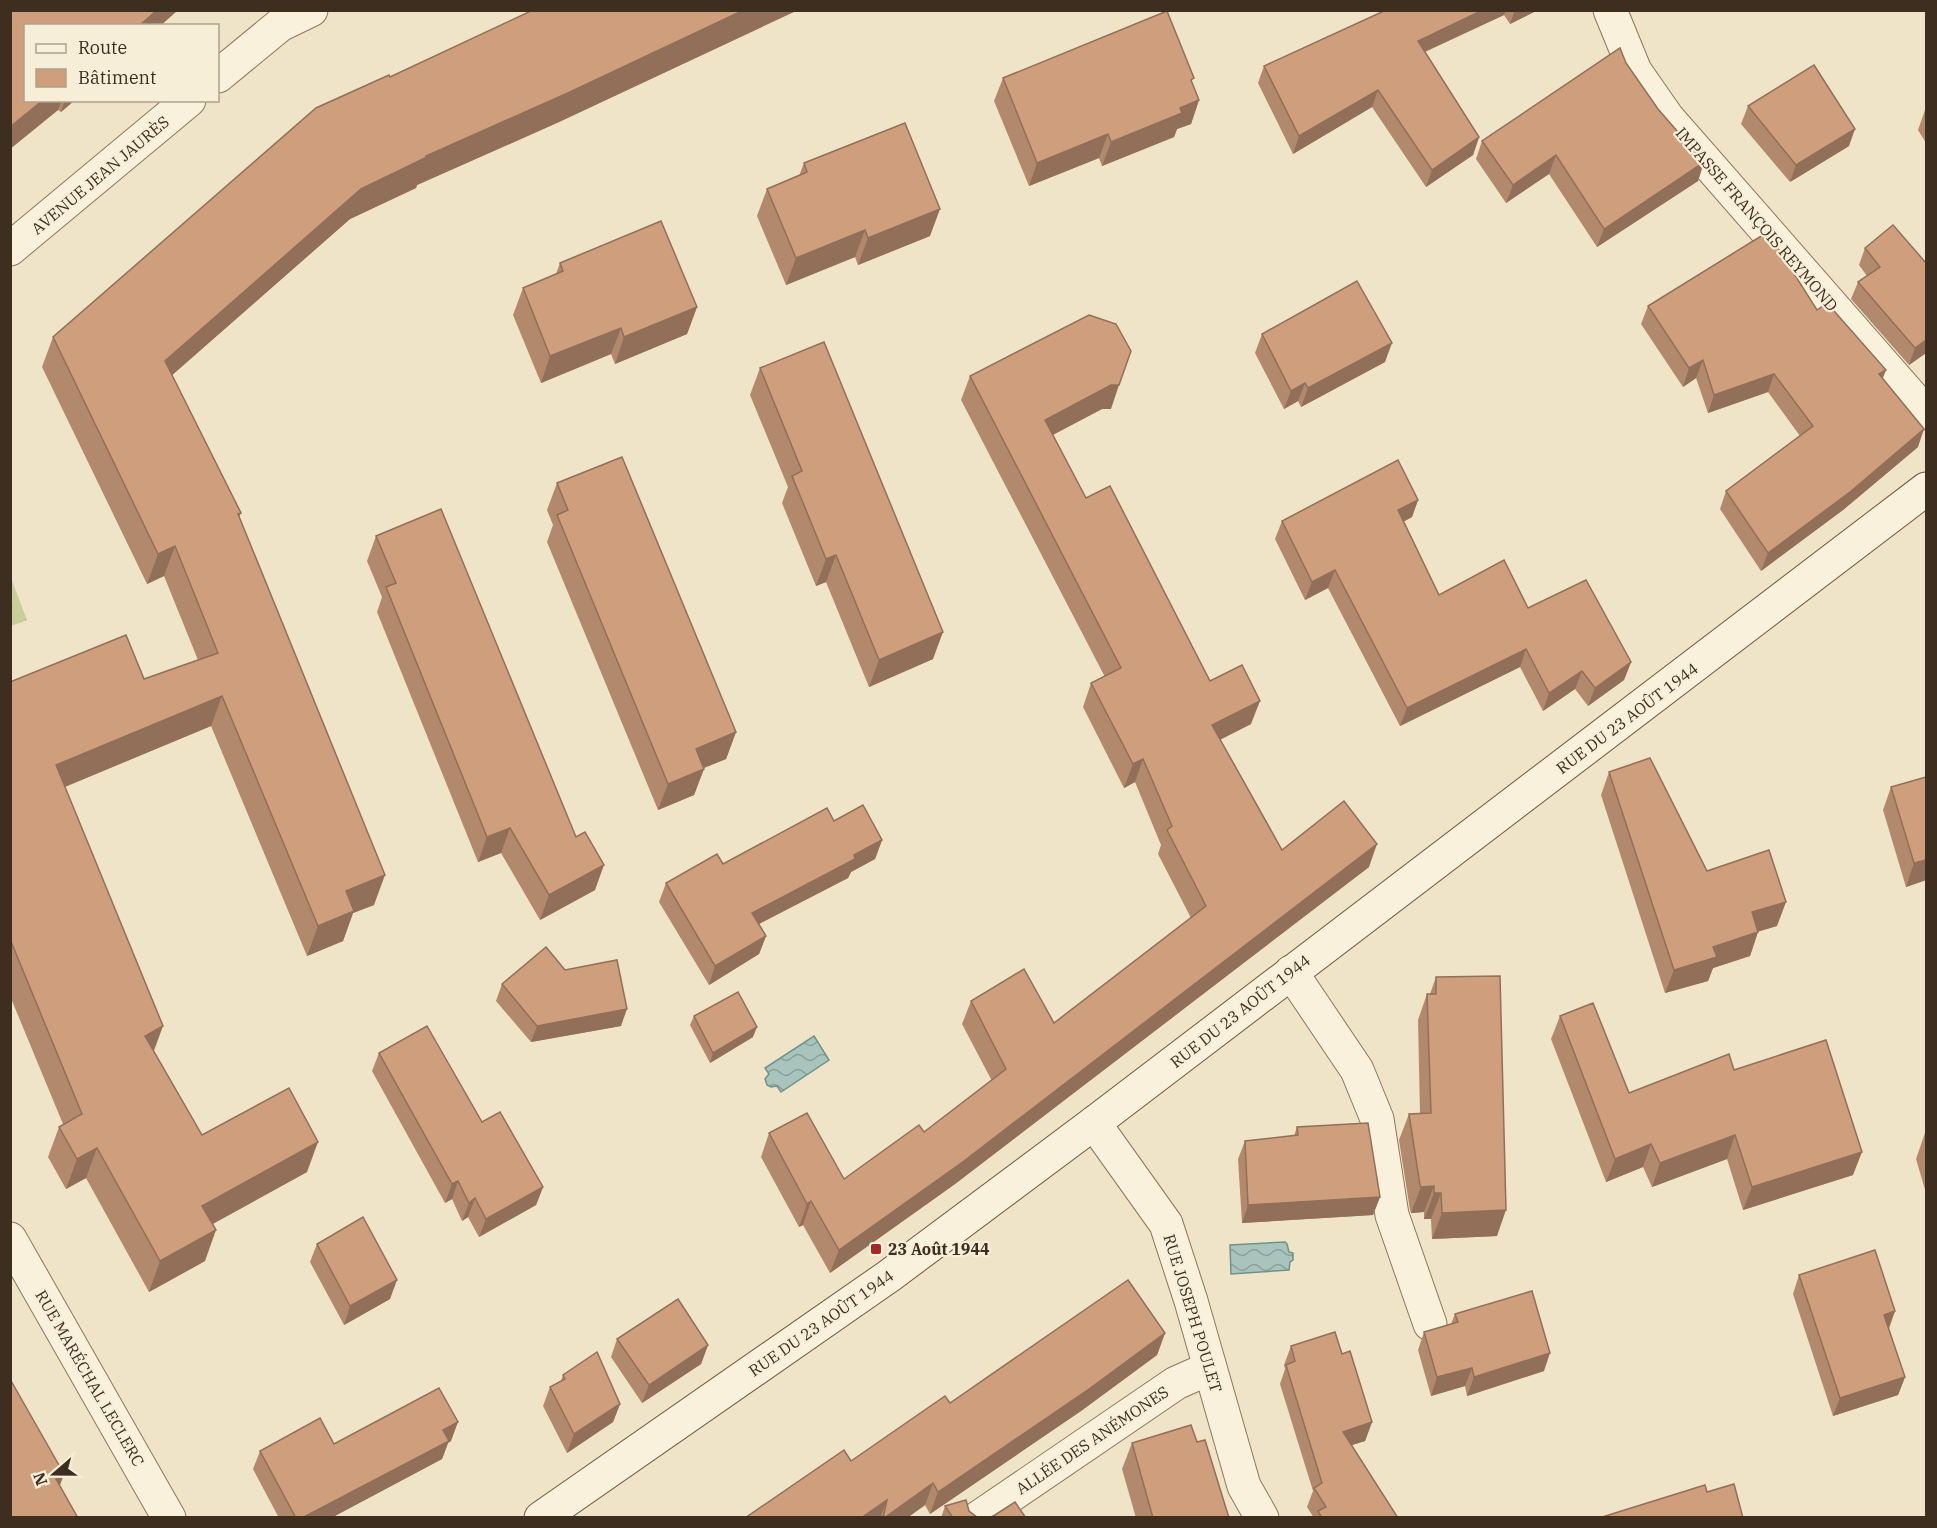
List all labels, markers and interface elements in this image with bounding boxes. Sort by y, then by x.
legend [24,24,219,102]
text: Route [78,36,127,59]
text: Bâtiment [78,66,156,89]
street label: AVENUE JEAN JAURÈS [26,111,173,238]
street label: IMPASSE FRANÇOIS REYMOND [1672,123,1842,315]
street label: RUE DU 23 AOÛT 1944 [1552,658,1702,778]
street label: RUE DU 23 AOÛT 1944 [1166,950,1314,1072]
street label: RUE JOSEPH POULET [1159,1231,1227,1395]
place label: 23 Août 1944 [888,1239,990,1259]
marker: 23 Août 1944 [869,1242,883,1256]
street label: RUE DU 23 AOÛT 1944 [745,1265,897,1381]
street label: RUE MARÉCHAL LECLERC [31,1286,150,1470]
street label: ALLÉE DES ANÉMONES [1011,1381,1172,1499]
north arrow [24,1444,84,1504]
text: N [28,1470,51,1488]

